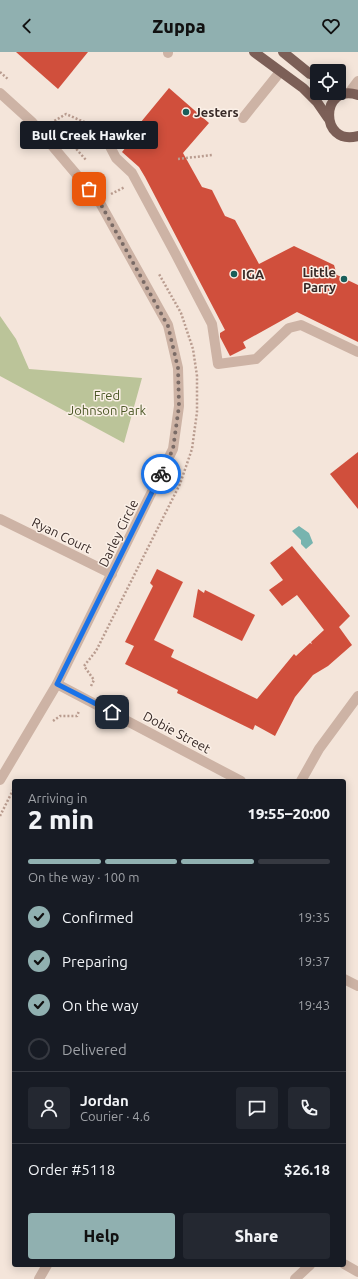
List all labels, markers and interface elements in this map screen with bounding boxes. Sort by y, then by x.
icon: back [16,15,38,37]
icon: heart [320,15,342,37]
text: Zuppa [152,16,206,36]
map controls [310,64,346,100]
button: locate [310,64,346,100]
place label: Jesters [194,105,239,119]
marker: Jesters [181,107,191,117]
callout: Bull Creek Hawker [20,121,158,149]
text: Bull Creek Hawker [32,128,146,142]
pin [72,172,106,206]
icon: bag [78,178,100,200]
place label: Little Parry [303,265,336,294]
place label: IGA [242,267,265,281]
marker: IGA [229,269,239,279]
marker: Little Parry [339,274,349,284]
park label: Fred Johnson Park [68,388,147,417]
courier [141,454,181,494]
icon: bike [150,463,172,485]
street label: Darley Circle [96,497,140,569]
street label: Ryan Court [30,515,94,555]
pin [95,695,129,729]
icon: home [101,701,123,723]
street label: Dobie Street [141,708,213,756]
text: Arriving in [28,791,87,805]
text: 2 min [28,805,94,834]
text: 19:55–20:00 [247,805,330,822]
text: On the way · 100 m [28,870,140,884]
icon: check [28,906,50,928]
text: Confirmed [62,909,134,926]
text: 19:35 [297,910,330,924]
icon: check [28,950,50,972]
text: Preparing [62,953,128,970]
text: 19:37 [297,954,330,968]
icon: check [28,994,50,1016]
text: On the way [62,997,138,1014]
text: 19:43 [297,998,330,1012]
text: Delivered [62,1041,127,1058]
button: person [28,1087,70,1129]
button: chat [236,1087,278,1129]
button: phone [288,1087,330,1129]
text: Jordan [80,1092,129,1109]
text: Courier · 4.6 [80,1109,150,1123]
text: Order #5118 [28,1161,115,1178]
text: $26.18 [284,1161,330,1178]
button: Help [28,1213,175,1259]
button: Share [183,1213,330,1259]

